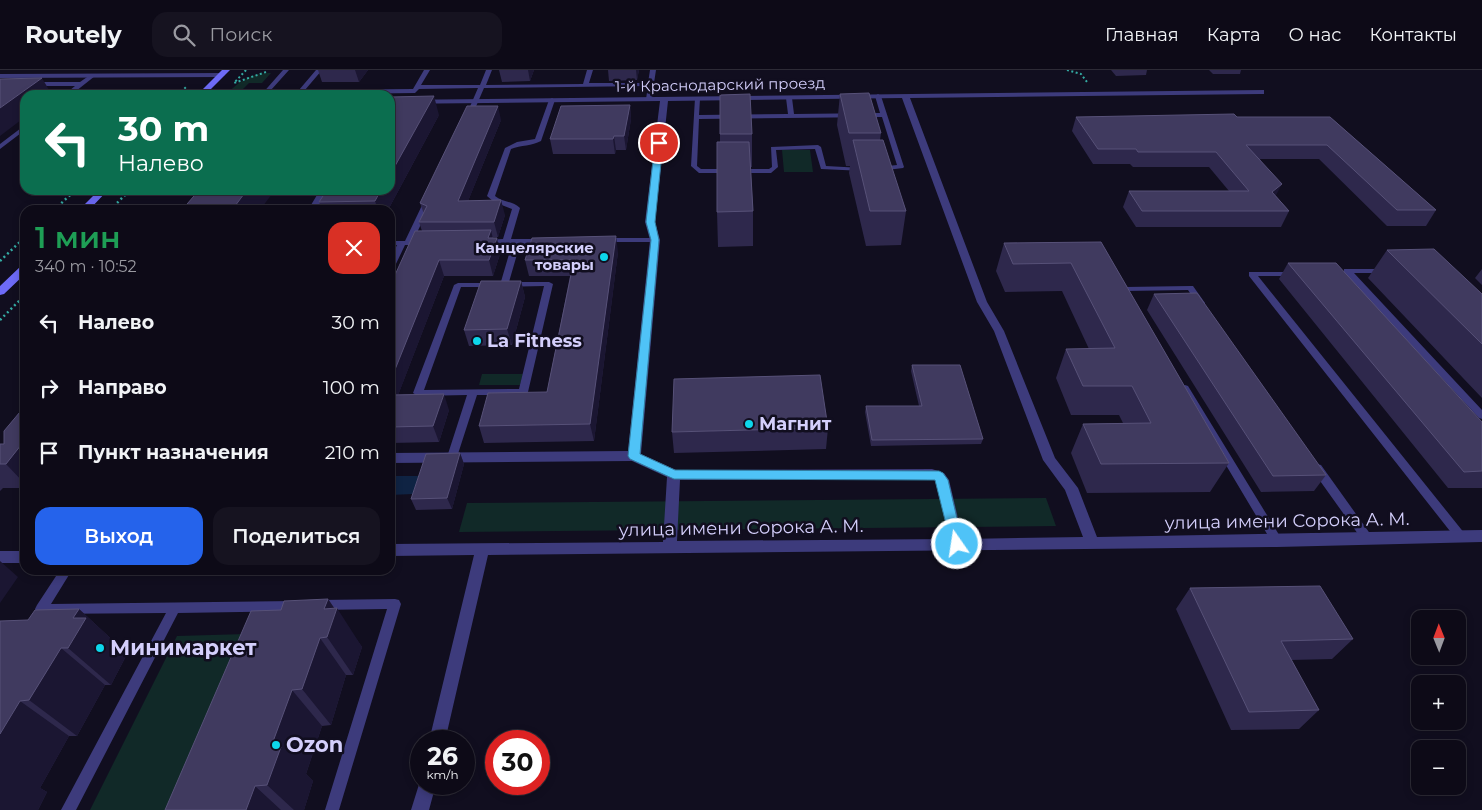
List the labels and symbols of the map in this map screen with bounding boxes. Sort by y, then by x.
street label: 1-й Краснодарский проезд [615,73,826,96]
pin [638,122,680,164]
place label: Канцелярские товары [475,238,594,274]
marker: Канцелярские товары [598,251,610,263]
place label: La Fitness [487,330,582,352]
marker: La Fitness [471,335,483,347]
place label: Магнит [759,413,832,435]
marker: Магнит [743,418,755,430]
street label: улица имени Сорока А. М. [1163,508,1410,534]
street label: улица имени Сорока А. М. [617,515,864,541]
position arrow [930,517,982,569]
north arrow [1411,610,1466,665]
place label: Минимаркет [110,635,257,660]
marker: Минимаркет [94,642,106,654]
speed limit sign: 30 [485,730,550,795]
place label: Ozon [286,732,343,757]
marker: Ozon [270,739,282,751]

